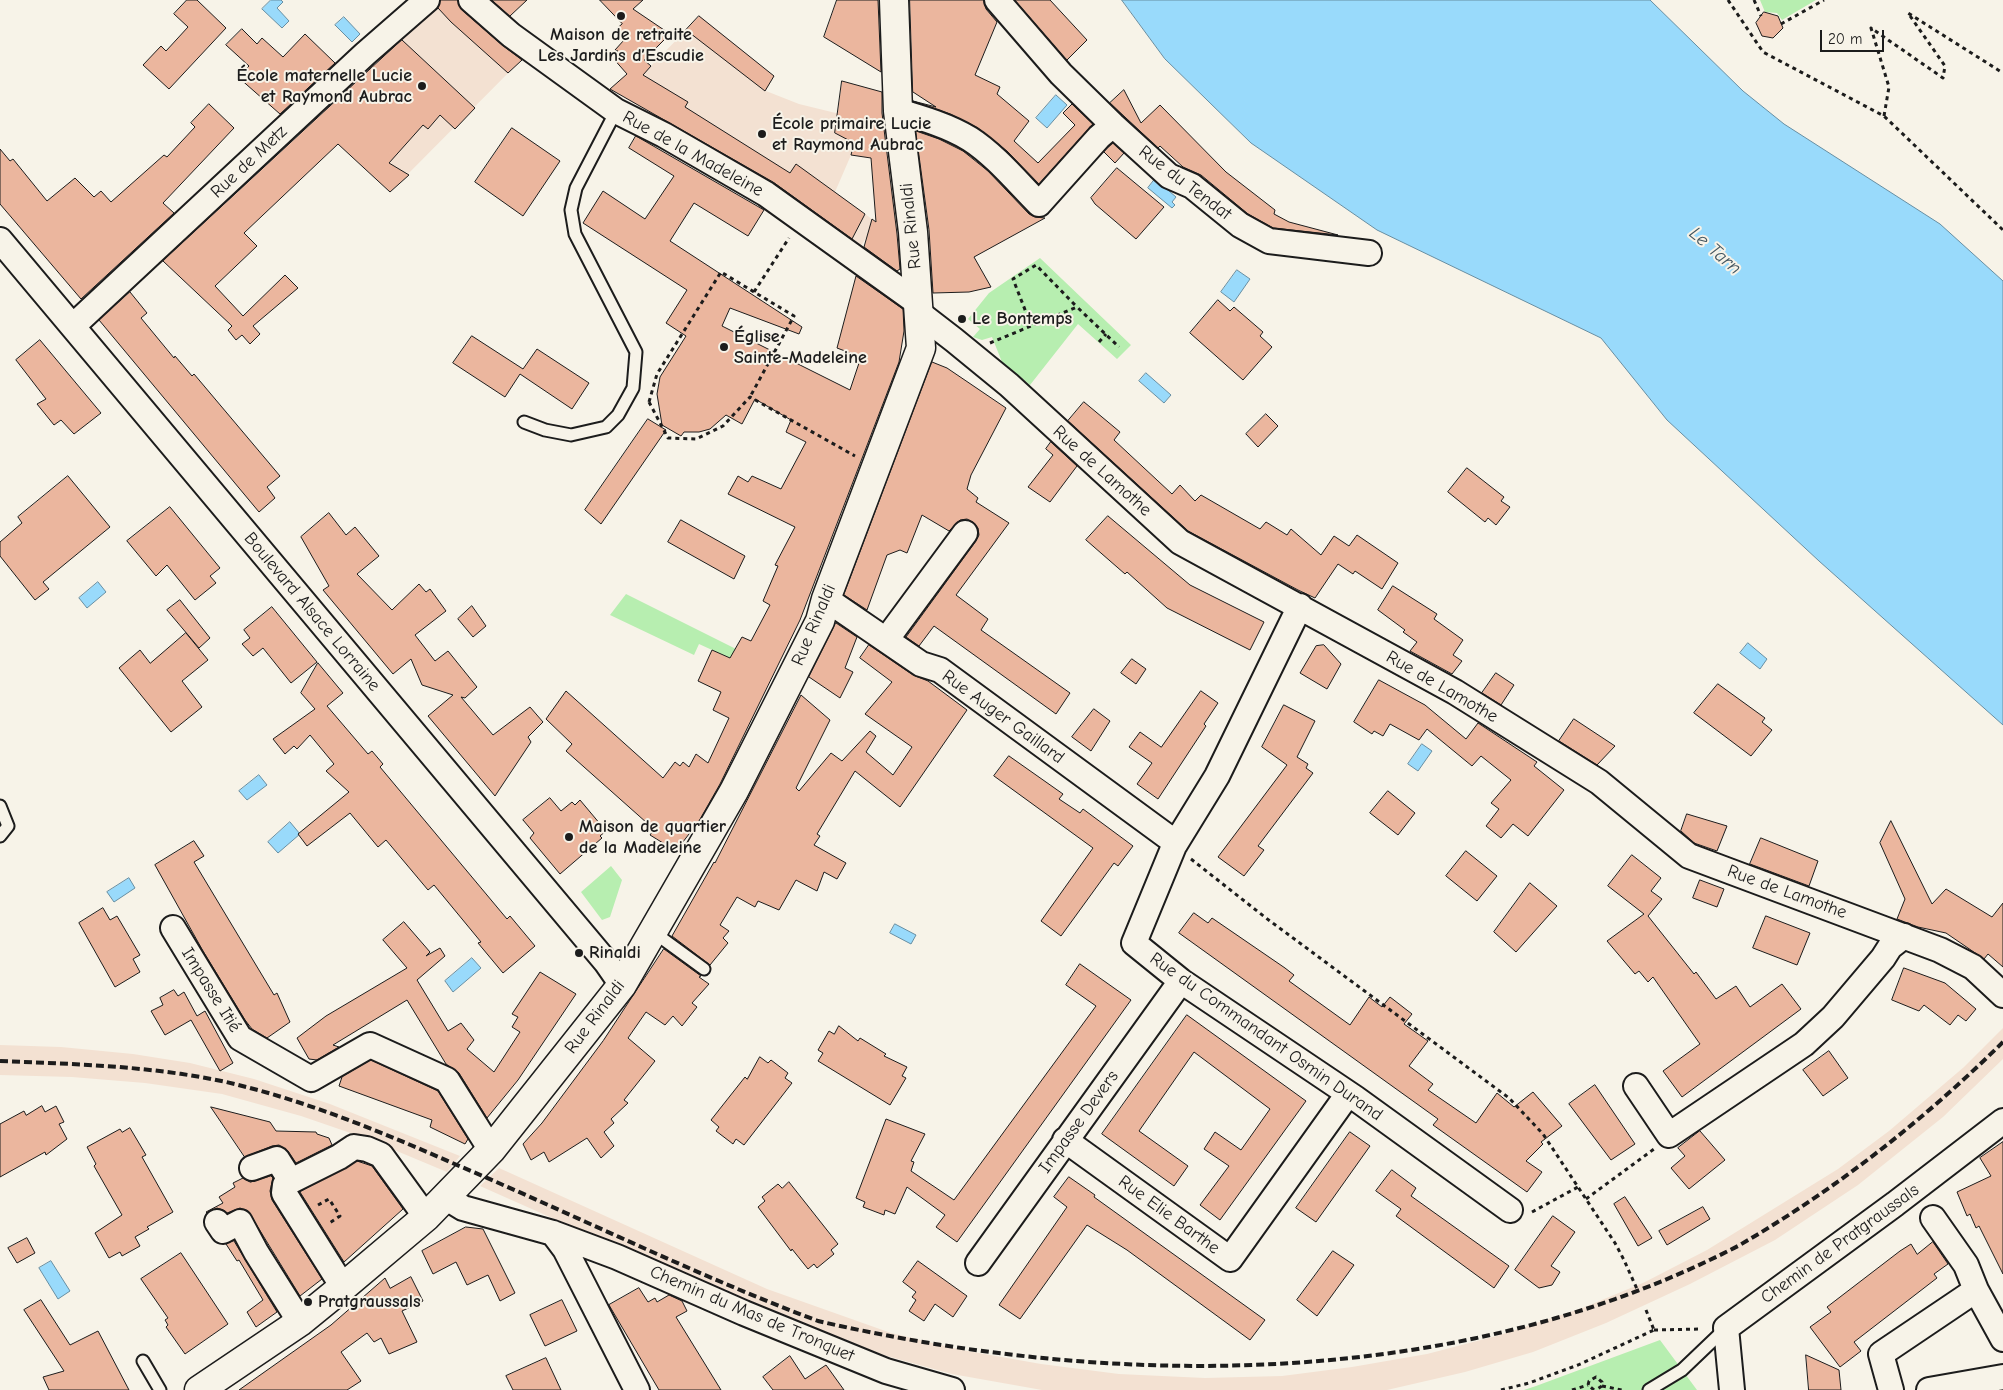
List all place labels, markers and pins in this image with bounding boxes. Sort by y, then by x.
marker: Maison de retraite Les Jardins d’Escudie [615,10,627,22]
place label: Maison de retraite Les Jardins d’Escudie [538,24,704,66]
place label: École maternelle Lucie et Raymond Aubrac [236,65,412,108]
marker: École maternelle Lucie et Raymond Aubrac [416,80,428,92]
place label: École primaire Lucie et Raymond Aubrac [772,113,931,156]
marker: École primaire Lucie et Raymond Aubrac [756,128,768,140]
place label: Le Bontemps [972,308,1072,330]
marker: Le Bontemps [956,313,968,325]
place label: Église Sainte-Madeleine [734,326,867,368]
marker: Église Sainte-Madeleine [718,341,730,353]
place label: Maison de quartier de la Madeleine [579,816,726,859]
marker: Maison de quartier de la Madeleine [563,831,575,843]
place label: Rinaldi [589,942,641,964]
marker: Rinaldi [573,947,585,959]
place label: Pratgraussals [318,1291,421,1313]
marker: Pratgraussals [302,1296,314,1308]

